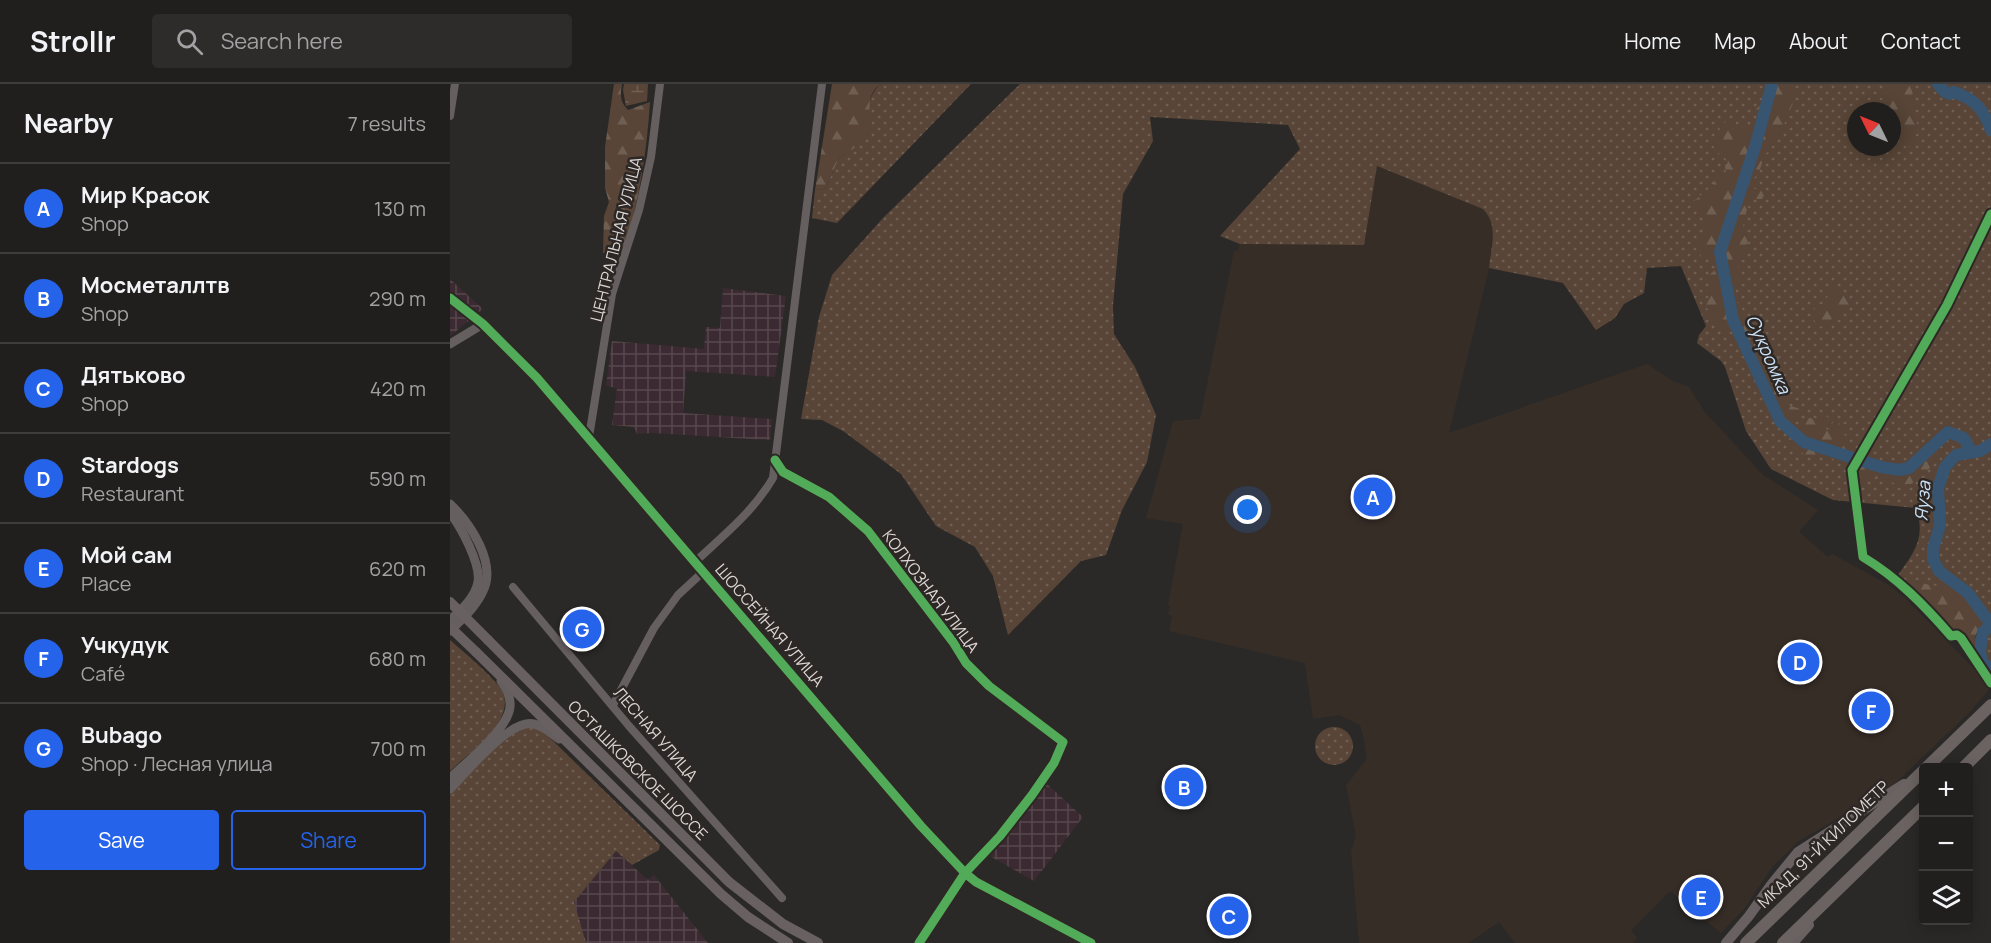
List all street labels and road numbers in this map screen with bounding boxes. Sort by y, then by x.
street label: ЦЕНТРАЛЬНАЯ УЛИЦА [585,154,647,324]
street label: КОЛХОЗНАЯ УЛИЦА [877,525,985,657]
street label: ШОССЕЙНАЯ УЛИЦА [711,559,829,691]
street label: ЛЕСНАЯ УЛИЦА [609,682,703,786]
street label: ОСТАШКОВСКОЕ ШОССЕ [563,695,713,845]
street label: МКАД, 91-Й КИЛОМЕТР [1752,775,1894,913]

